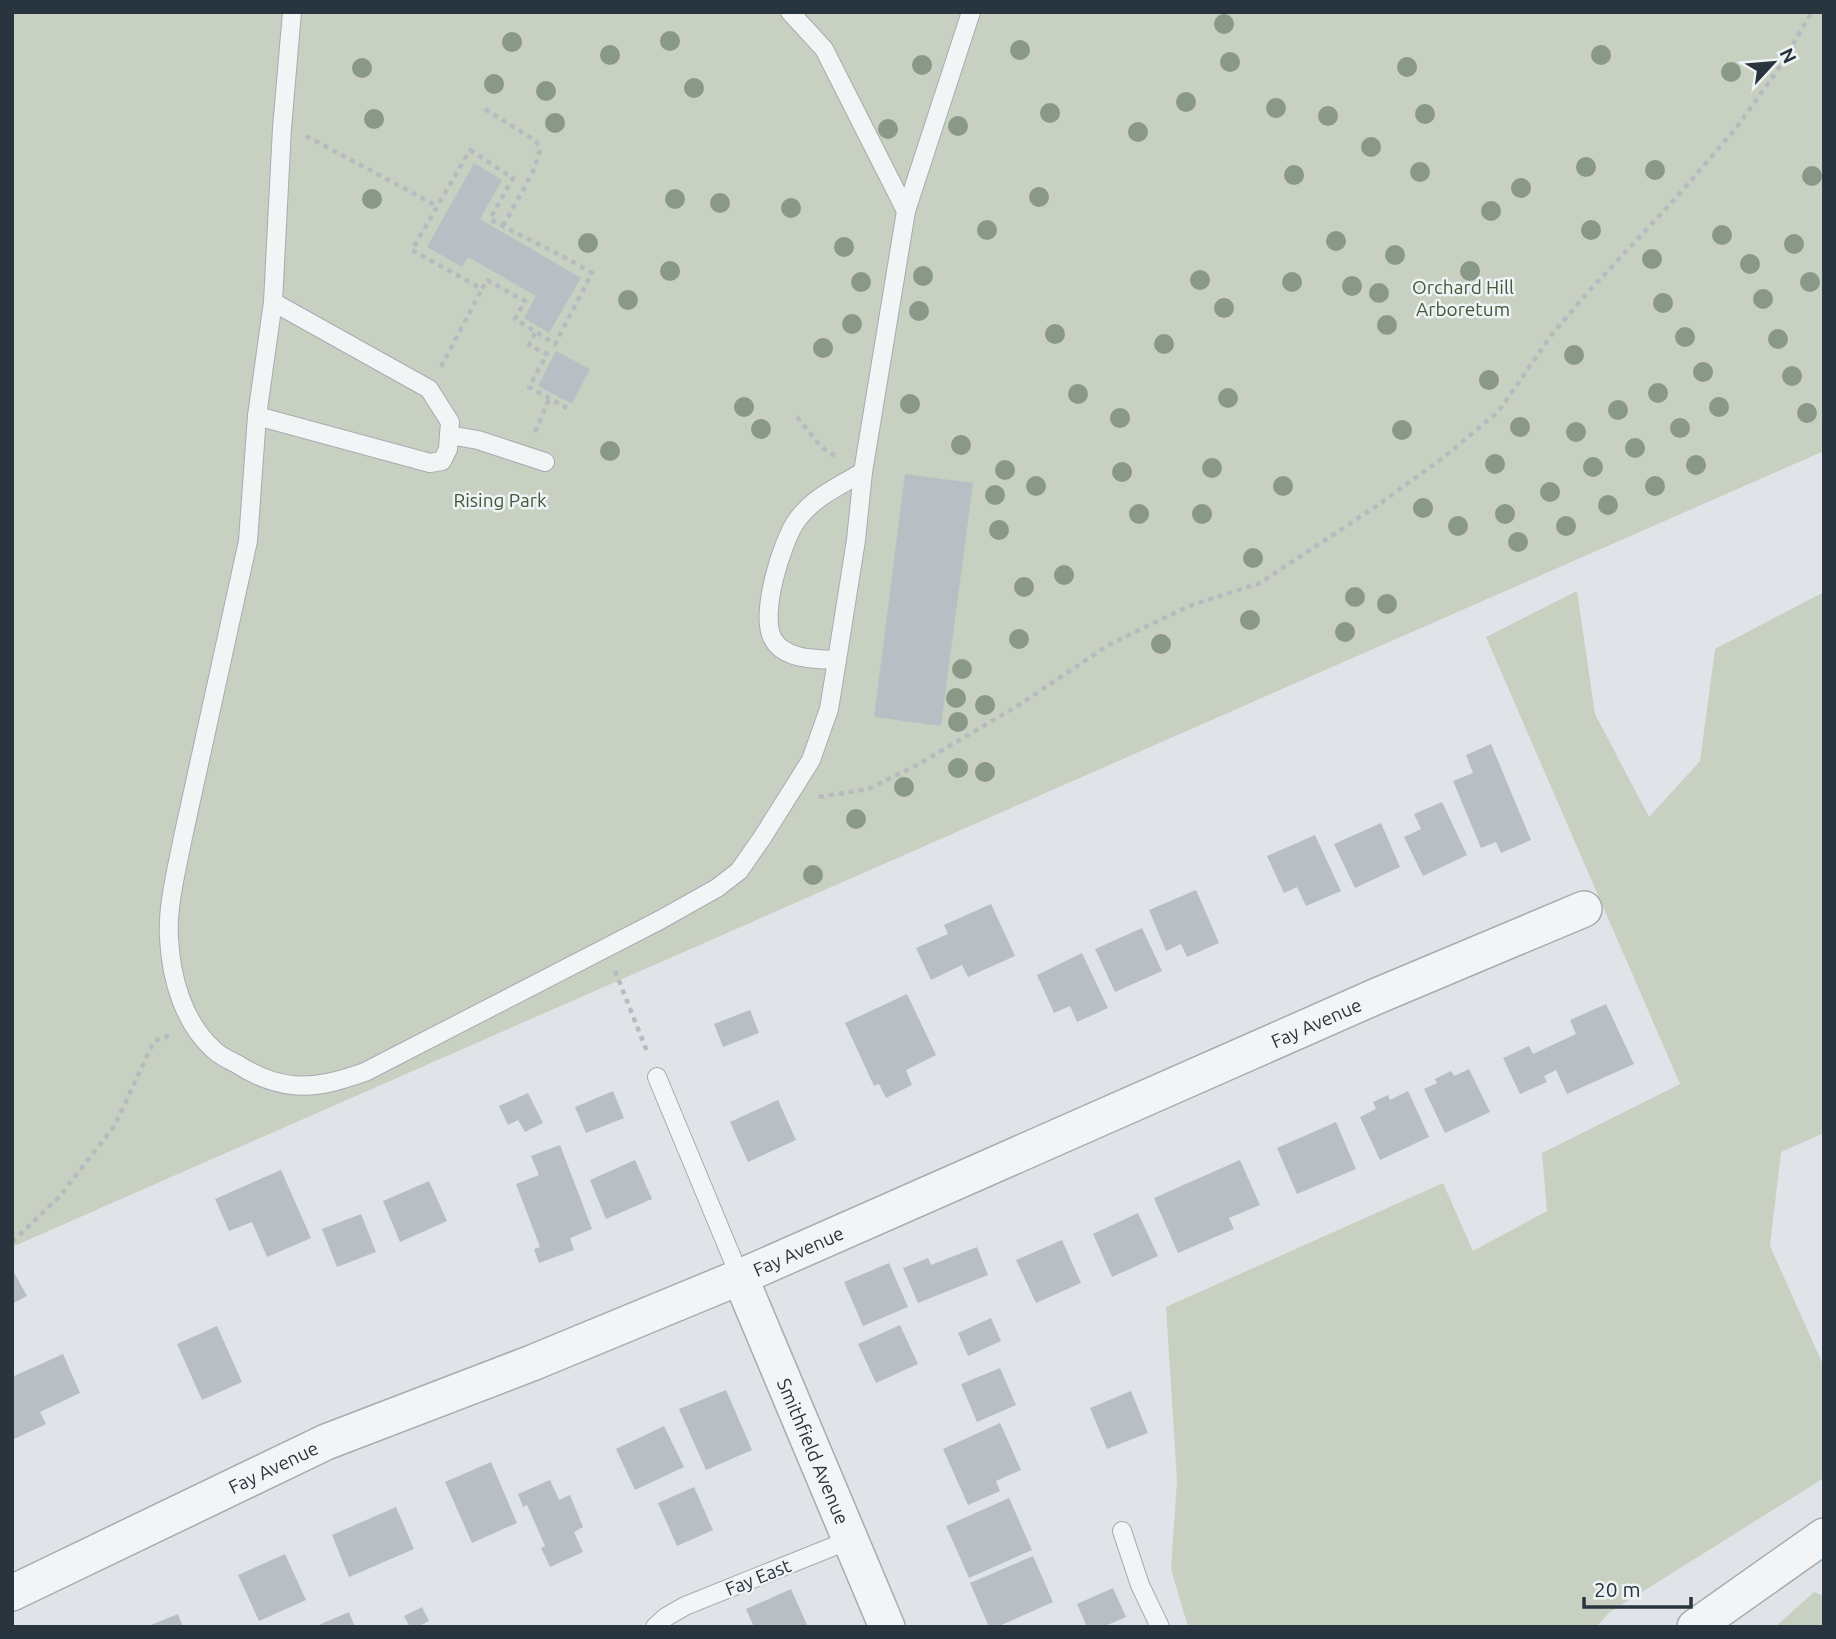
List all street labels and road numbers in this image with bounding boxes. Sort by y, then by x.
street label: Fay Avenue [1268,993,1365,1052]
street label: Fay Avenue [750,1222,847,1281]
street label: Smithfield Avenue [773,1375,854,1528]
street label: Fay Avenue [225,1436,322,1498]
street label: Fay East [722,1554,794,1600]

